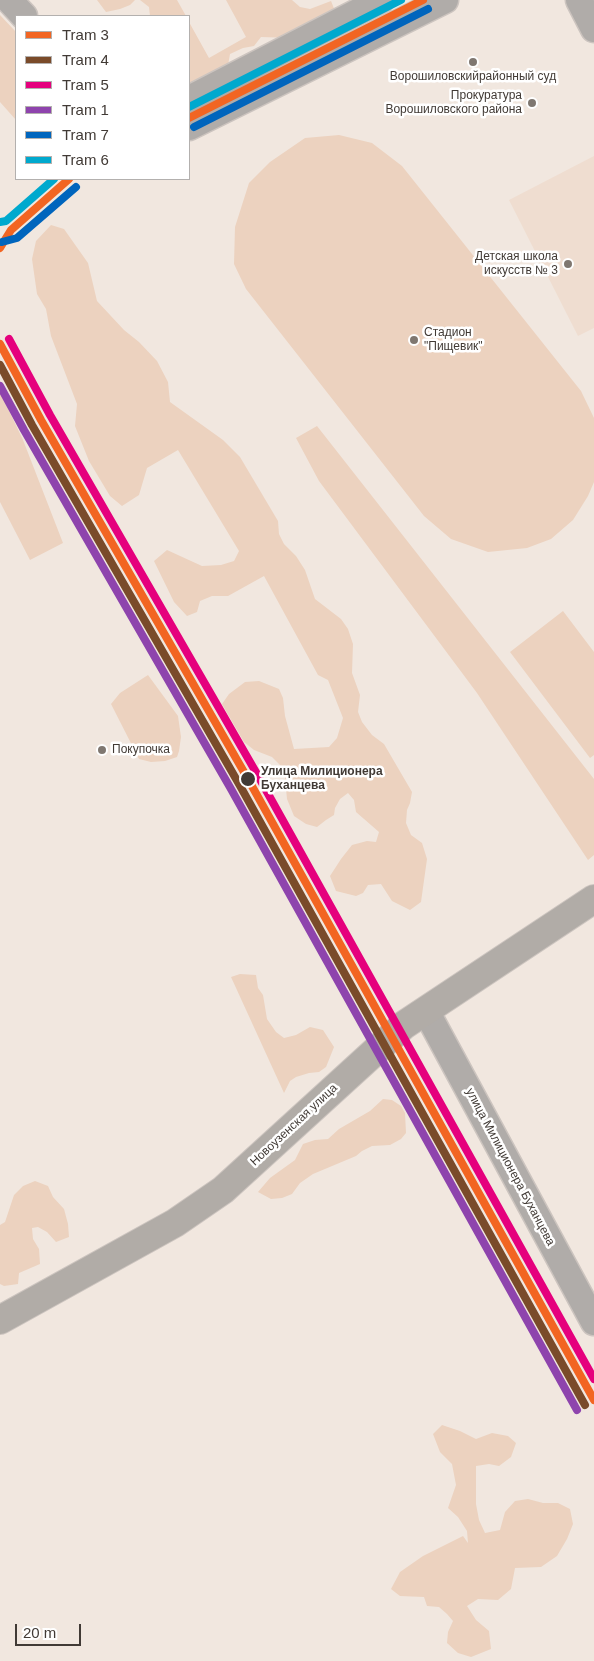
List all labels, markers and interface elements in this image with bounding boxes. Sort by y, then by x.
legend [15,15,190,180]
text: Tram 3 [62,26,109,43]
text: Tram 4 [62,51,109,68]
marker: Ворошиловскийрайонный суд [467,56,479,68]
place label: Ворошиловскийрайонный суд [390,70,556,84]
text: Tram 5 [62,76,109,93]
place label: Прокуратура Ворошиловского района [385,89,522,117]
marker: Прокуратура Ворошиловского района [526,97,538,109]
text: Tram 1 [62,101,109,118]
text: Tram 7 [62,126,109,143]
text: Tram 6 [62,151,109,168]
place label: Детская школа искусств № 3 [475,250,558,278]
marker: Детская школа искусств № 3 [562,258,574,270]
place label: Стадион "Пищевик" [424,326,483,354]
marker: Стадион "Пищевик" [408,334,420,346]
place label: Покупочка [112,743,170,757]
marker: Покупочка [96,744,108,756]
place label: Улица Милиционера Буханцева [261,765,383,793]
marker: Улица Милиционера Буханцева [239,770,257,788]
street label: Новоузенская улица [247,1081,341,1169]
street label: улица Милиционера Буханцева [462,1086,558,1248]
scale bar [18,1614,84,1646]
text: 20 m [23,1624,56,1641]

